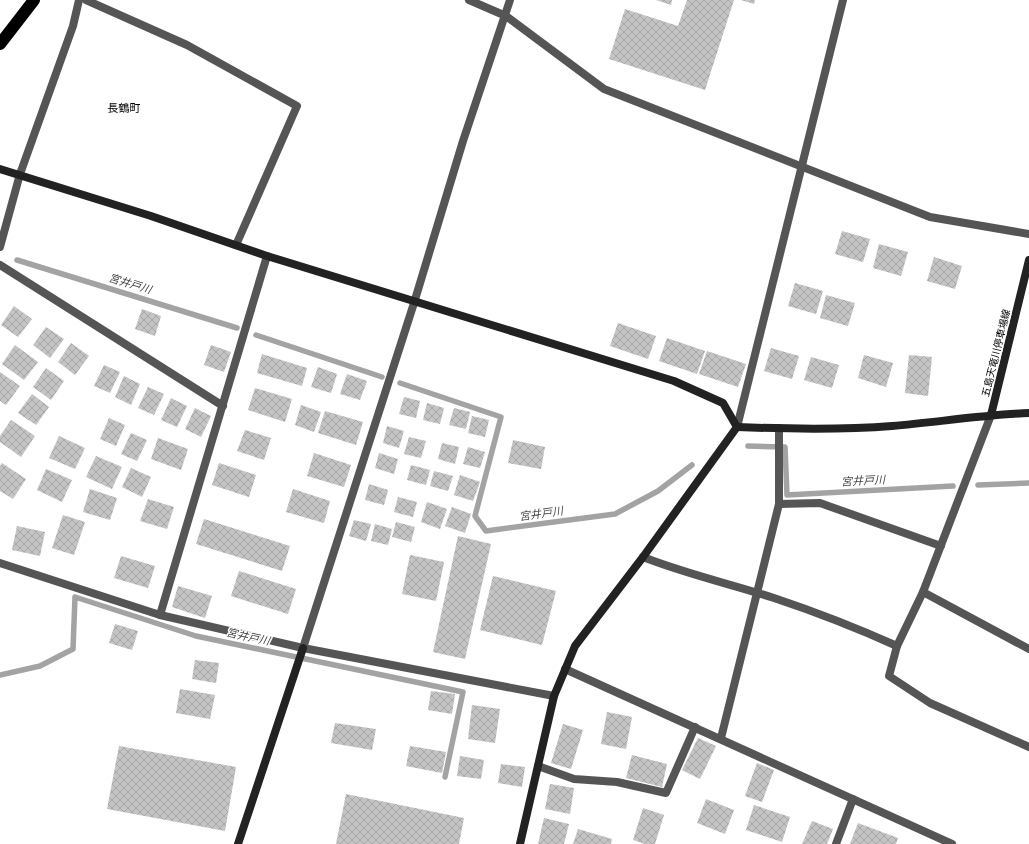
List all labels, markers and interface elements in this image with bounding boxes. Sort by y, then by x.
district label: 長鶴町 [108,102,141,115]
water label: 宮井戸川 [107,271,154,297]
street label: 五島天竜川停車場線 [980,308,1012,398]
water label: 宮井戸川 [841,473,886,489]
water label: 宮井戸川 [518,504,565,523]
water label: 宮井戸川 [225,626,272,648]

